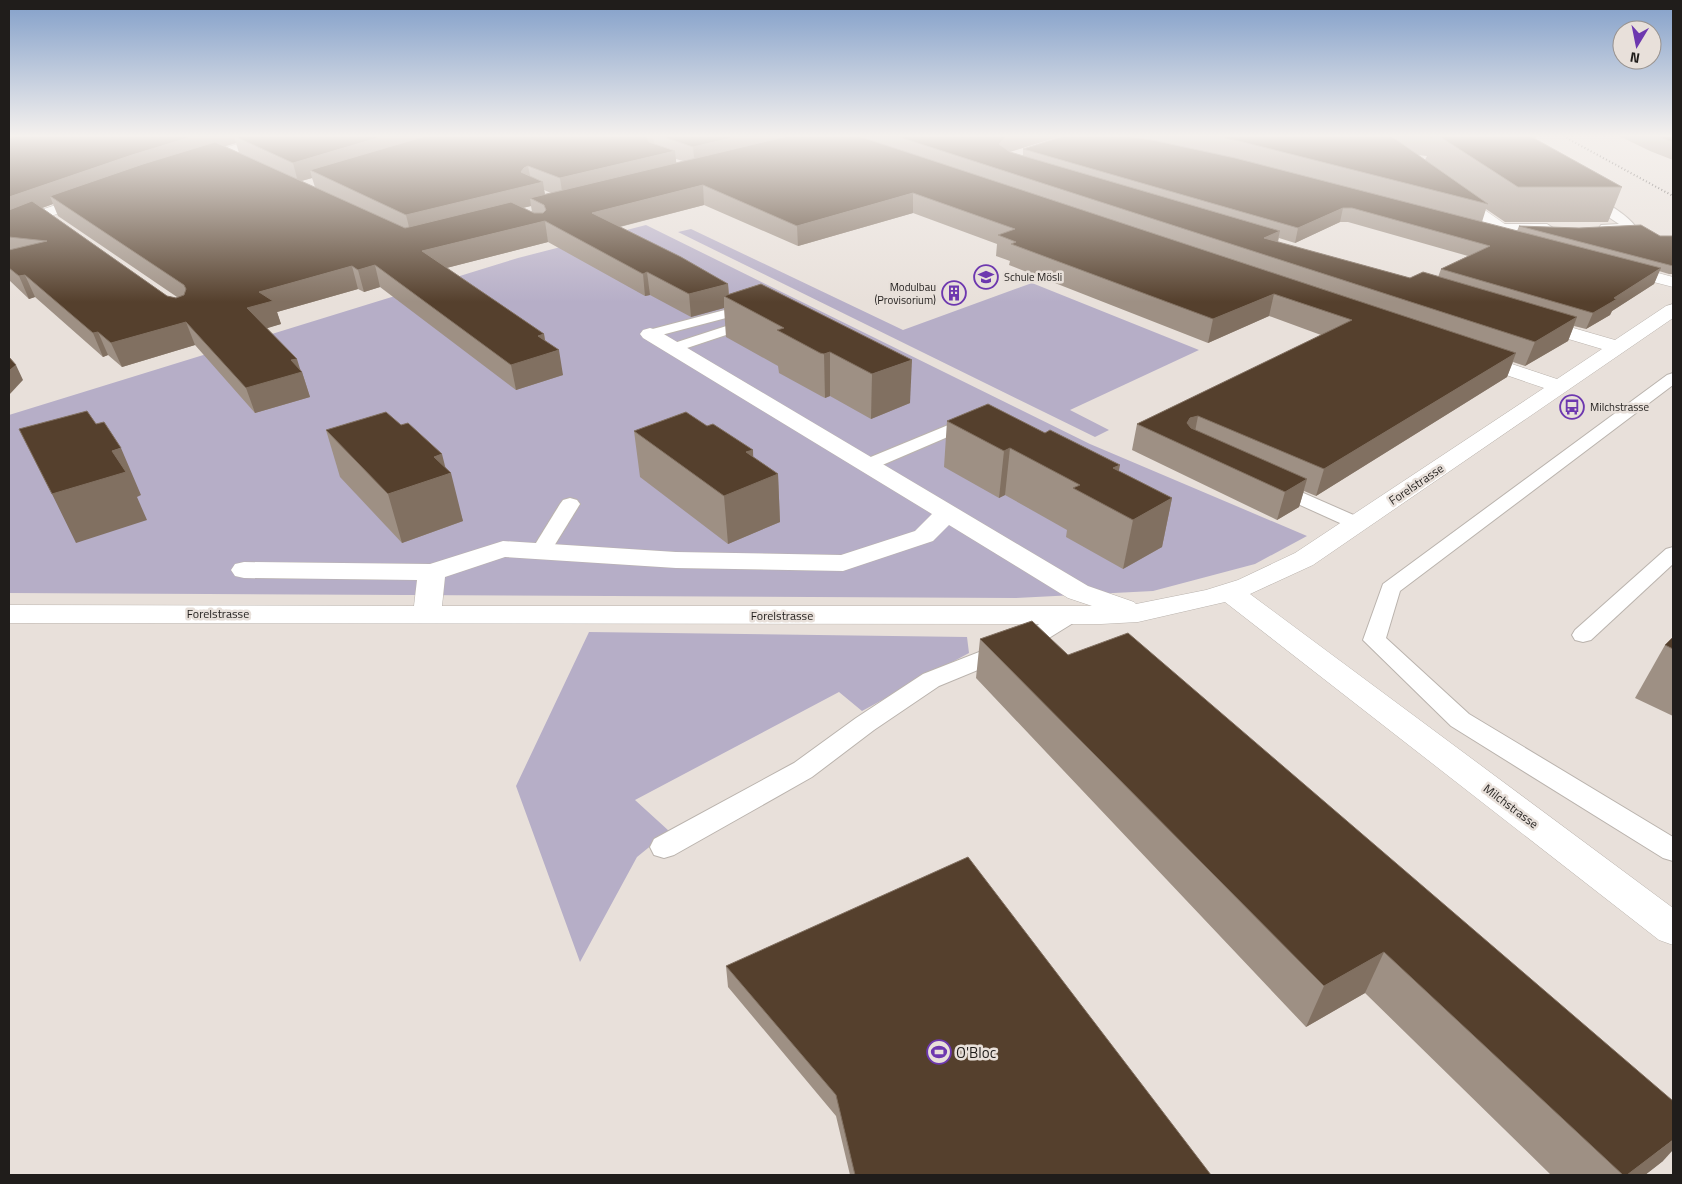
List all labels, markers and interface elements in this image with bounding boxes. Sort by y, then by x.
north arrow [1612,20,1662,70]
text: N [1628,47,1641,69]
school or university icon: Schule Mösli [973,264,999,290]
place label: Schule Mösli [1004,269,1062,285]
place label: Modulbau (Provisorium) [874,279,936,308]
building icon: Modulbau (Provisorium) [941,280,967,306]
bus stop icon: Milchstrasse [1559,394,1585,420]
place label: Milchstrasse [1590,399,1649,415]
street label: Forelstrasse [1385,459,1447,509]
street label: Forelstrasse [187,604,249,623]
street label: Forelstrasse [751,606,813,625]
street label: Milchstrasse [1480,779,1542,833]
sports icon: O'Bloc [926,1039,952,1065]
place label: O'Bloc [956,1041,996,1064]

